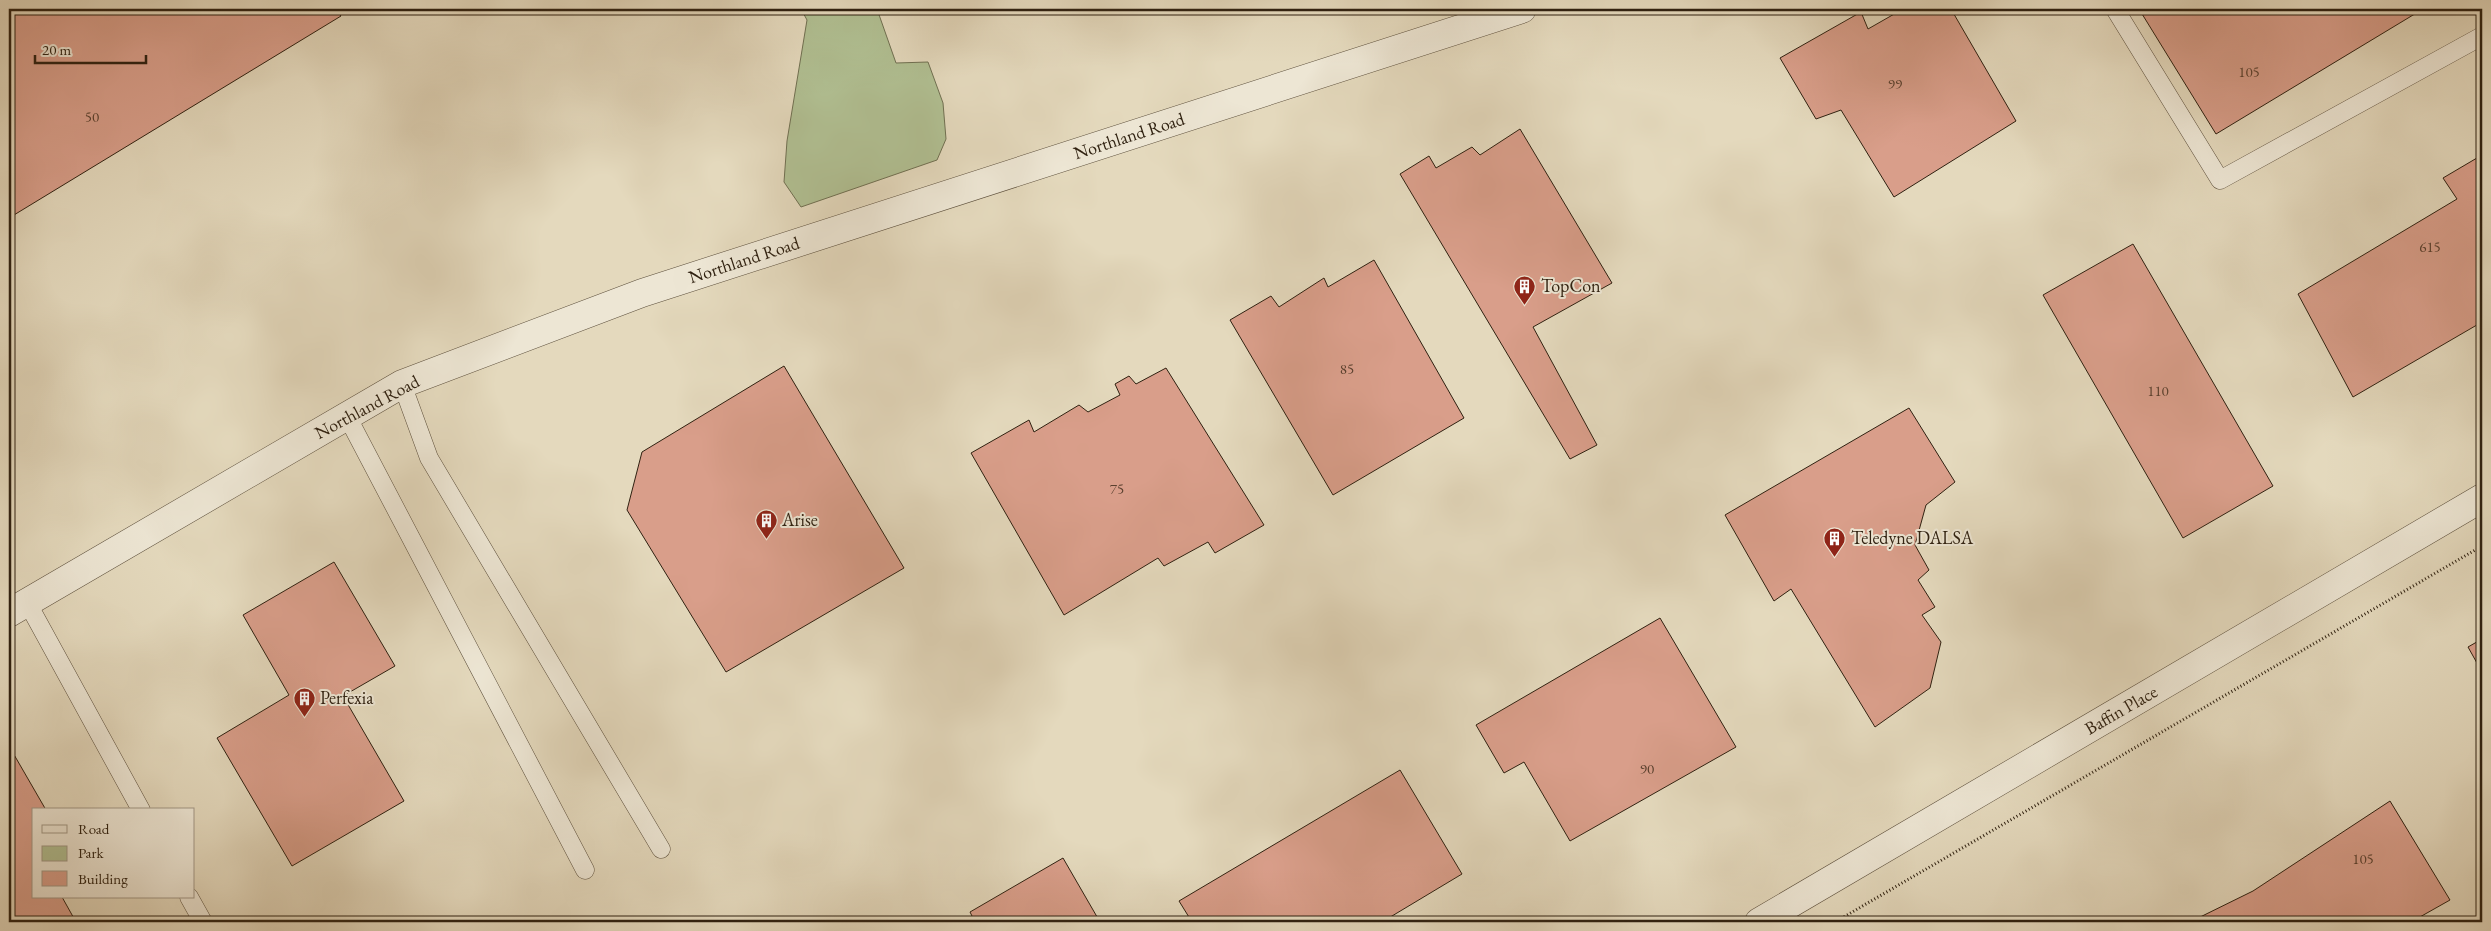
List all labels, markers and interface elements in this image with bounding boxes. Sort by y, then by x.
scale bar [35,32,146,64]
text: 20 m [42,40,71,59]
house number: 105 [2238,62,2260,81]
house number: 99 [1888,74,1902,93]
street label: Northland Road [1070,106,1188,164]
house number: 50 [85,107,99,126]
street label: Northland Road [685,230,803,288]
house number: 615 [2419,237,2441,256]
building icon: TopCon [1513,274,1537,305]
place label: TopCon [1541,274,1601,297]
house number: 85 [1340,359,1354,378]
street label: Northland Road [310,369,424,444]
house number: 110 [2147,381,2169,400]
house number: 75 [1110,479,1124,498]
building icon: Arise [754,508,778,539]
place label: Arise [781,508,818,531]
building icon: Teledyne DALSA [1823,526,1847,557]
place label: Teledyne DALSA [1851,526,1974,549]
street label: Baffin Place [2080,680,2161,740]
building icon: Perfexia [292,686,316,717]
place label: Perfexia [320,686,374,709]
house number: 90 [1640,759,1654,778]
legend [32,808,195,898]
text: Road [78,819,110,838]
text: Park [78,843,105,862]
house number: 105 [2352,849,2374,868]
text: Building [78,869,128,888]

